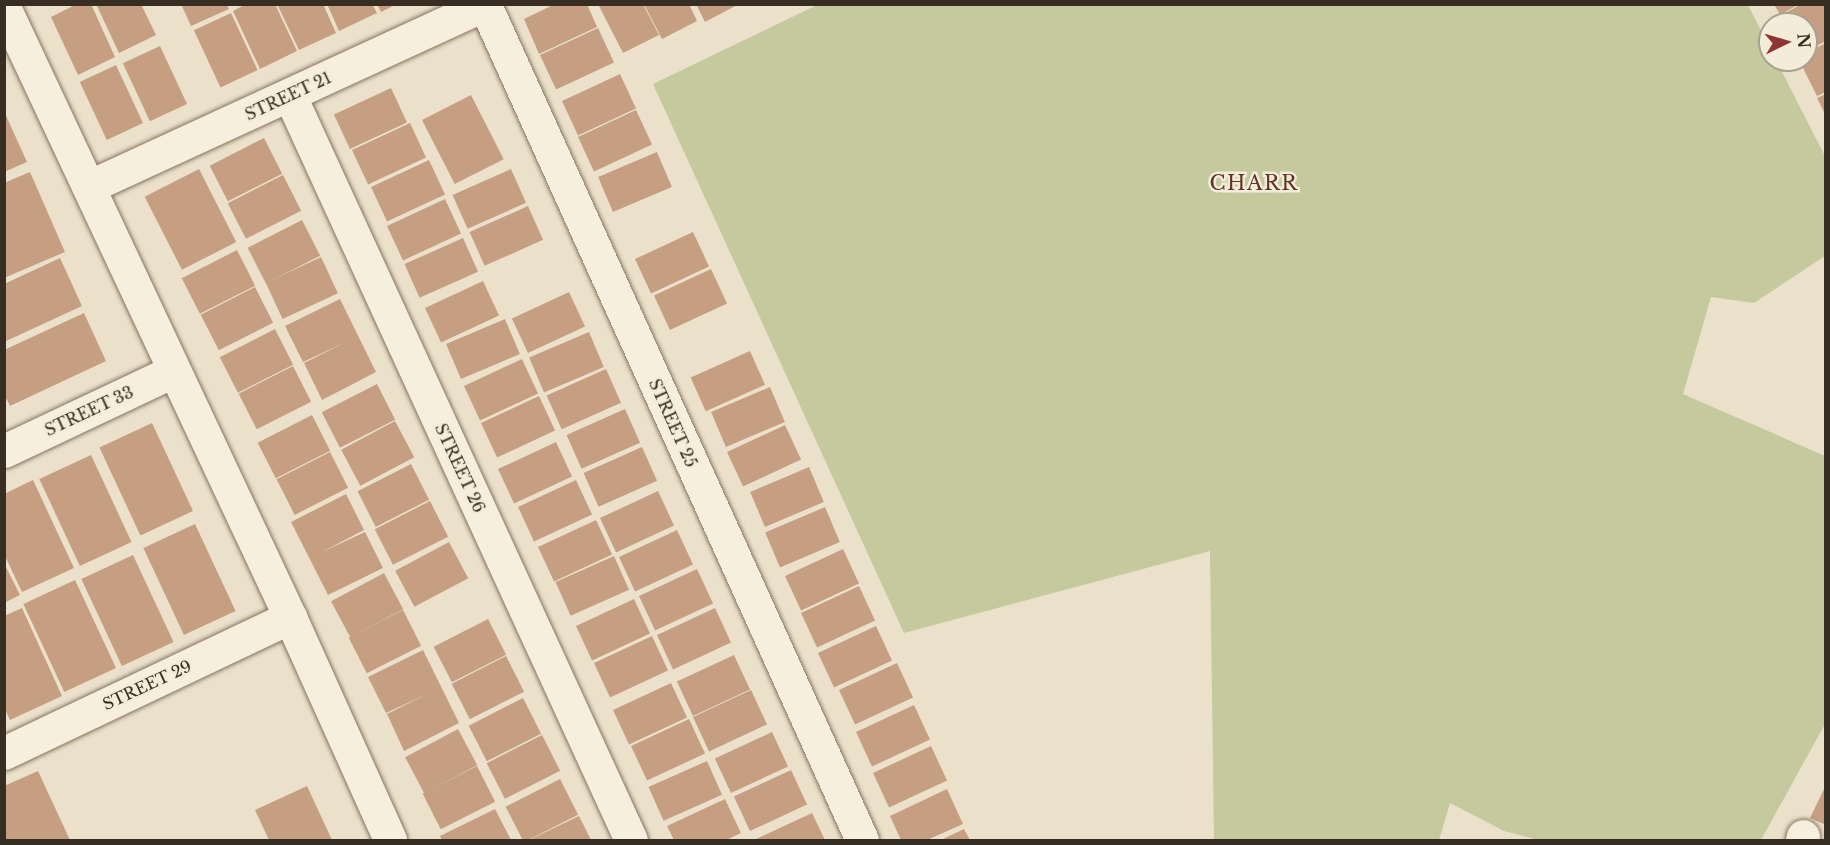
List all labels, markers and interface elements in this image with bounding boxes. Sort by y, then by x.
north arrow [1758,12,1818,72]
text: N [1793,32,1815,49]
street label: STREET 21 [242,68,334,124]
district label: CHARR [1210,171,1298,195]
street label: STREET 25 [645,376,701,470]
street label: STREET 33 [41,382,137,440]
street label: STREET 26 [431,420,489,516]
street label: STREET 29 [99,656,195,714]

